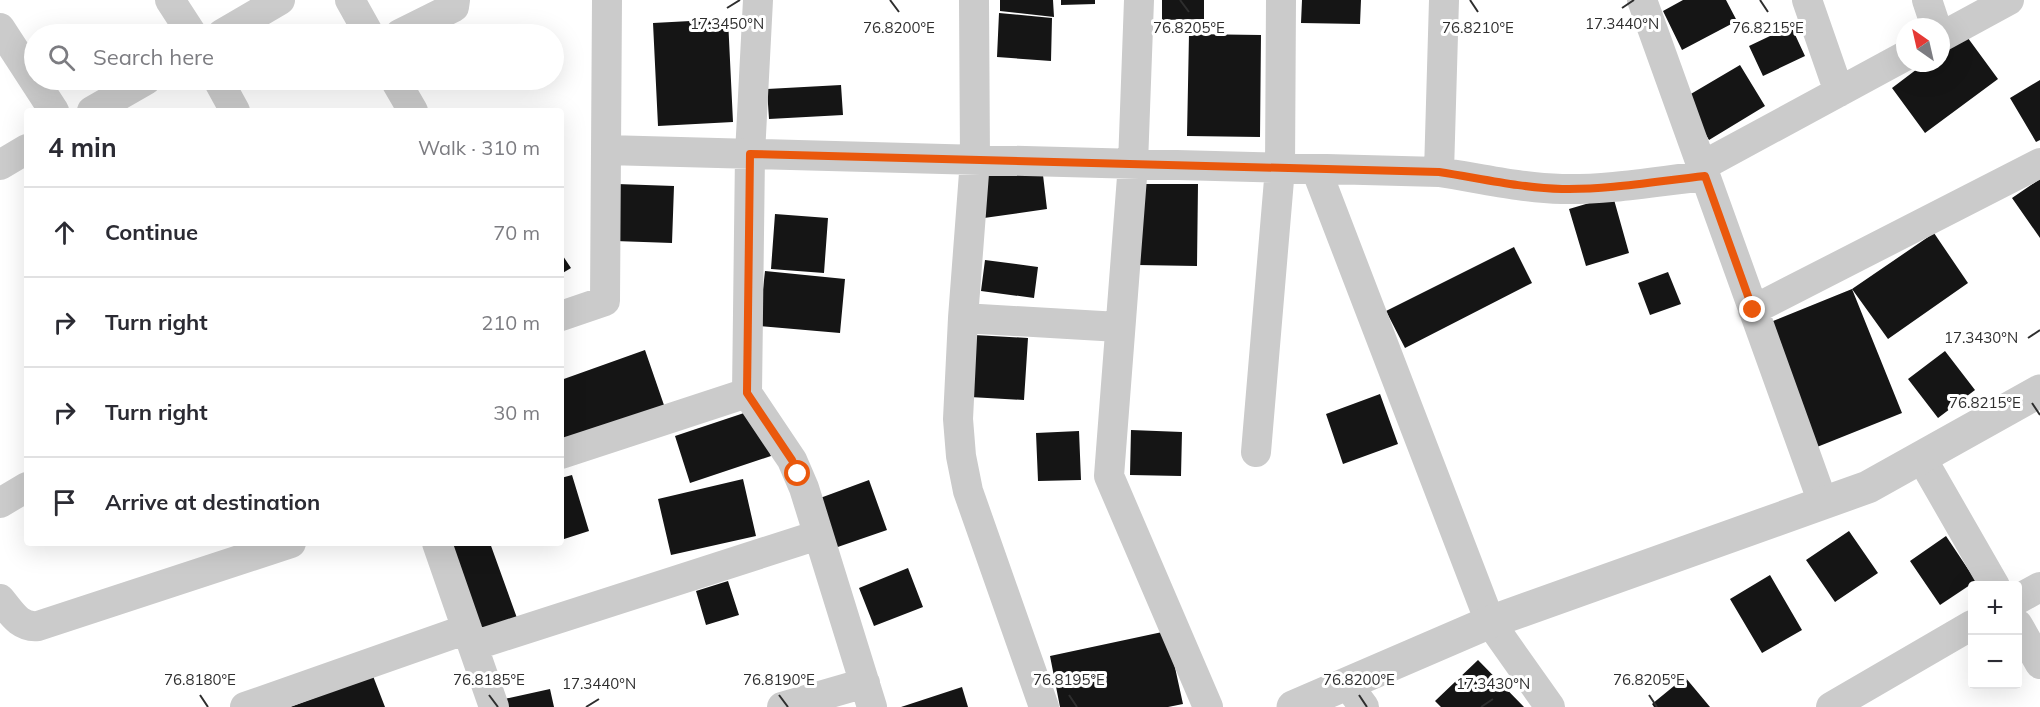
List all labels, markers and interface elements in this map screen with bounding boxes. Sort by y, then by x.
text: 17.3450°N [690,14,764,33]
text: 17.3440°N [1585,14,1659,33]
text: 76.8200°E [863,18,935,37]
text: 76.8205°E [1153,18,1225,37]
text: 76.8210°E [1442,18,1514,37]
text: 76.8215°E [1732,18,1804,37]
north arrow [1896,18,1950,72]
search box [24,24,564,90]
icon: search [45,41,78,74]
text: Search here [93,43,214,71]
text: 4 min [48,131,117,164]
text: Walk · 310 m [418,135,540,160]
icon: ahead [48,216,81,249]
text: Continue [105,218,198,246]
text: 70 m [493,220,540,245]
route end [1739,296,1765,322]
icon: right [48,306,81,339]
text: Turn right [105,308,208,336]
text: 210 m [481,310,540,335]
text: 17.3430°N [1944,328,2018,347]
text: 76.8215°E [1949,393,2021,412]
icon: right [48,396,81,429]
text: Turn right [105,398,208,426]
text: 30 m [493,400,540,425]
route start [784,460,810,486]
icon: arrive [48,486,81,519]
text: Arrive at destination [105,488,320,516]
map controls [1968,581,2022,689]
button: + [1968,581,2022,635]
button: − [1968,635,2022,689]
text: 76.8180°E [164,670,236,689]
text: 76.8185°E [453,670,525,689]
text: 76.8190°E [743,670,815,689]
text: 76.8195°E [1033,670,1105,689]
text: 76.8200°E [1323,670,1395,689]
text: 76.8205°E [1613,670,1685,689]
text: 17.3440°N [562,674,636,693]
text: 17.3430°N [1456,674,1530,693]

